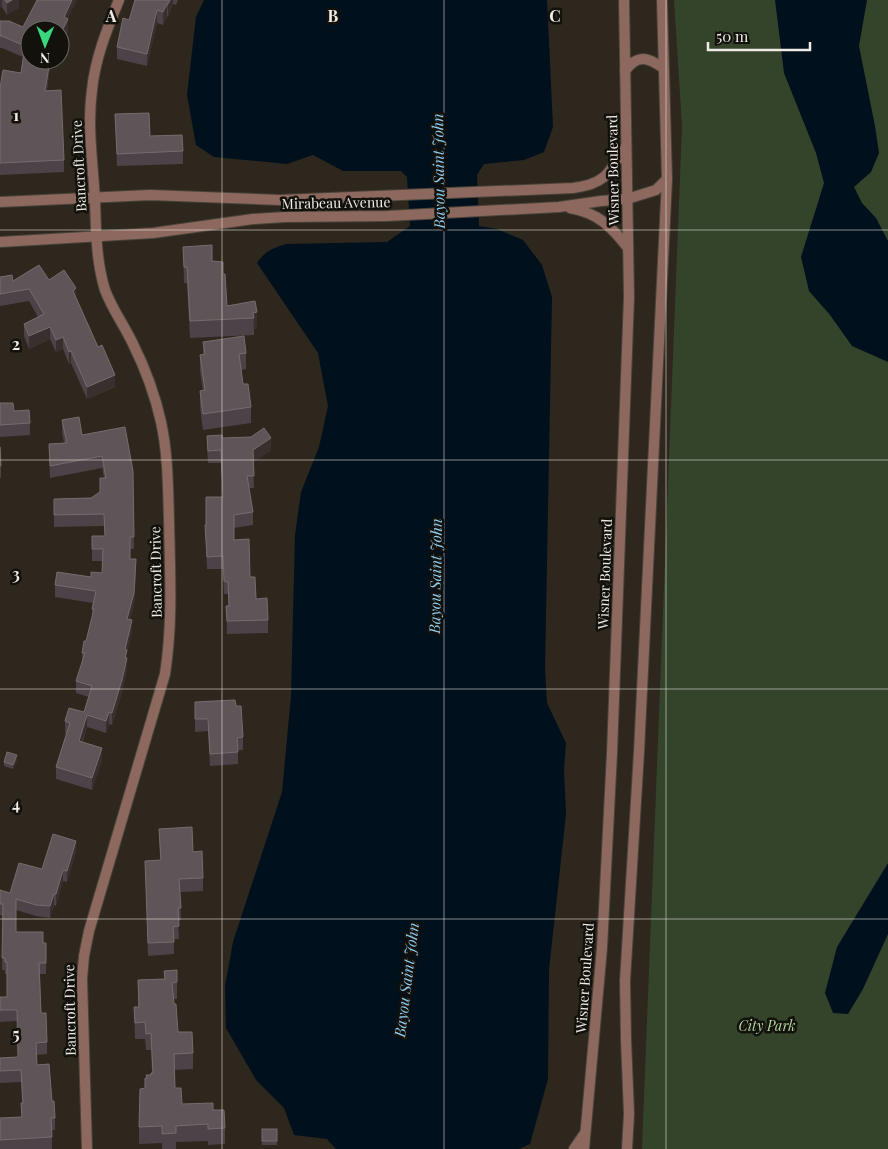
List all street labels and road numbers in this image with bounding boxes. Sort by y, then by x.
street label: Wisner Boulevard [602,114,623,227]
street label: Bancroft Drive [67,120,90,212]
street label: Mirabeau Avenue [281,192,391,213]
street label: Wisner Boulevard [593,518,616,631]
street label: Bancroft Drive [145,526,166,618]
street label: Wisner Boulevard [571,922,598,1035]
street label: Bancroft Drive [59,964,80,1056]

